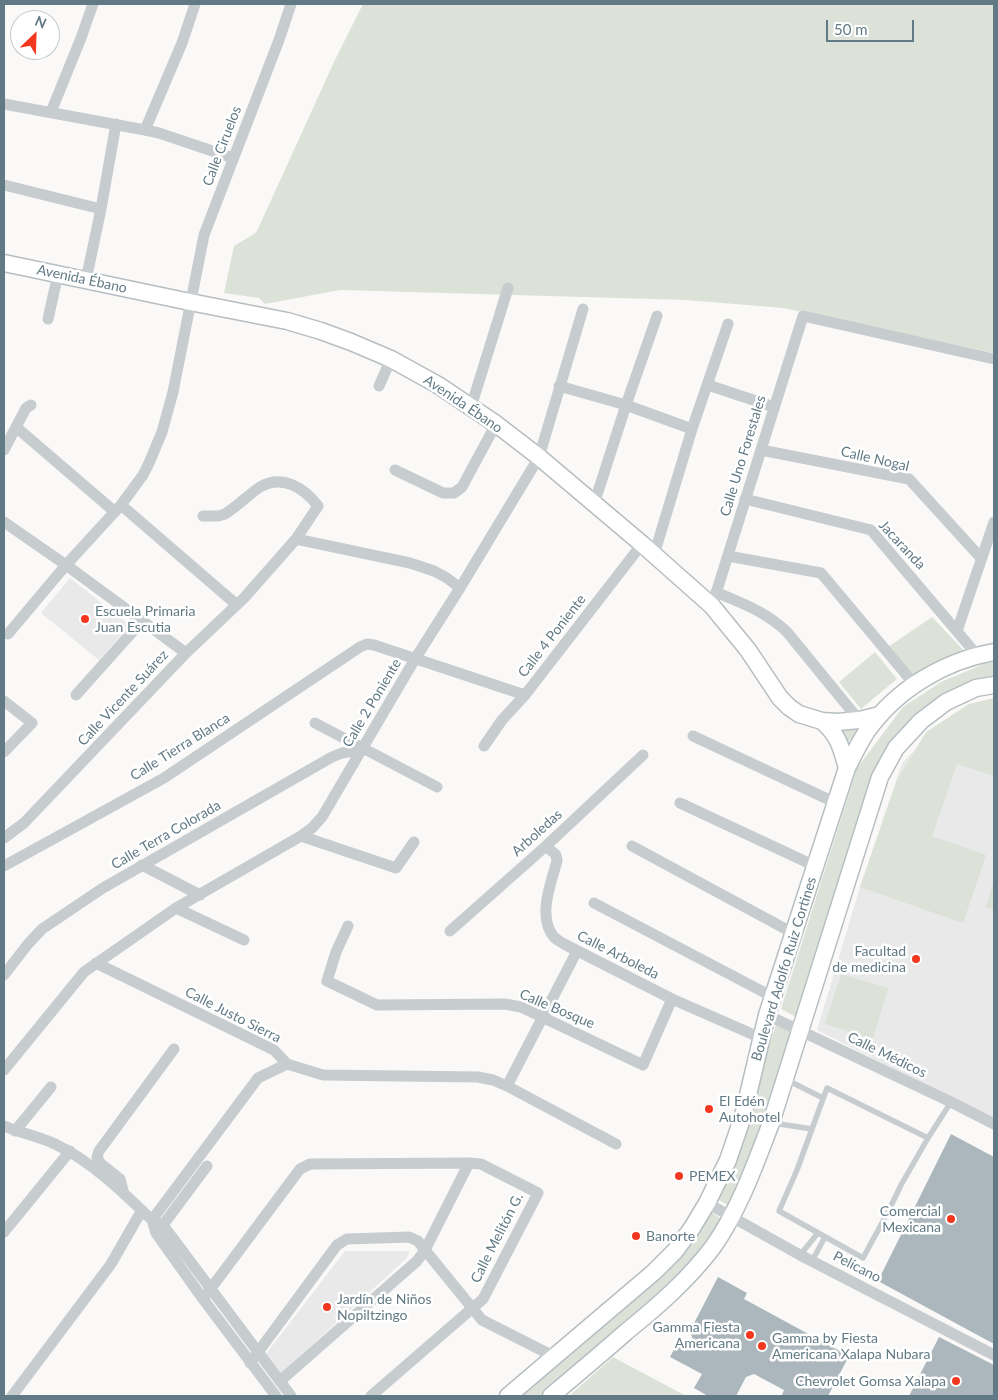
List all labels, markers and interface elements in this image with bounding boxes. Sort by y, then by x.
north arrow [10,10,60,60]
scale bar [828,10,916,42]
text: N [33,12,49,32]
text: 50 m [834,20,868,38]
street label: Calle Ciruelos [199,104,245,188]
street label: Avenida Ébano [36,261,128,297]
street label: Avenida Ébano [420,371,506,437]
street label: Calle Uno Forestales [717,394,769,518]
street label: Calle Nogal [839,443,911,475]
street label: Jacaranda [875,517,929,573]
street label: Calle 4 Poniente [515,591,589,681]
place label: Escuela Primaria Juan Escutia [95,603,195,636]
marker: Escuela Primaria Juan Escutia [79,613,91,625]
street label: Calle Vicente Suárez [74,647,172,749]
street label: Calle 2 Poniente [339,656,405,750]
street label: Calle Tierra Blanca [127,710,233,784]
street label: Calle Terra Colorada [108,797,224,873]
street label: Arboledas [508,806,566,860]
street label: Boulevard Adolfo Ruiz Cortines [748,875,820,1063]
street label: Calle Arboleda [574,927,662,983]
place label: Facultad de medicina [832,943,906,976]
marker: Facultad de medicina [910,953,922,965]
street label: Calle Justo Sierra [182,984,284,1046]
street label: Calle Bosque [517,986,597,1032]
street label: Calle Médicos [845,1029,929,1081]
place label: El Edén Autohotel [719,1093,780,1126]
marker: El Edén Autohotel [703,1103,715,1115]
place label: PEMEX [689,1168,736,1184]
marker: PEMEX [673,1170,685,1182]
street label: Calle Melitón G. [467,1190,527,1286]
place label: Comercial Mexicana [880,1203,941,1236]
marker: Comercial Mexicana [945,1213,957,1225]
place label: Banorte [646,1228,695,1244]
marker: Banorte [630,1230,642,1242]
street label: Pelícano [830,1248,884,1286]
place label: Jardín de Niños Nopiltzingo [337,1291,432,1324]
marker: Jardín de Niños Nopiltzingo [321,1301,333,1313]
place label: Gamma Fiesta Americana [653,1319,740,1351]
marker: Gamma Fiesta Americana [744,1329,756,1341]
place label: Gamma by Fiesta Americana Xalapa Nubara [772,1330,931,1362]
marker: Gamma by Fiesta Americana Xalapa Nubara [756,1340,768,1352]
place label: Chevrolet Gomsa Xalapa [795,1373,946,1389]
marker: Chevrolet Gomsa Xalapa [950,1375,962,1387]

